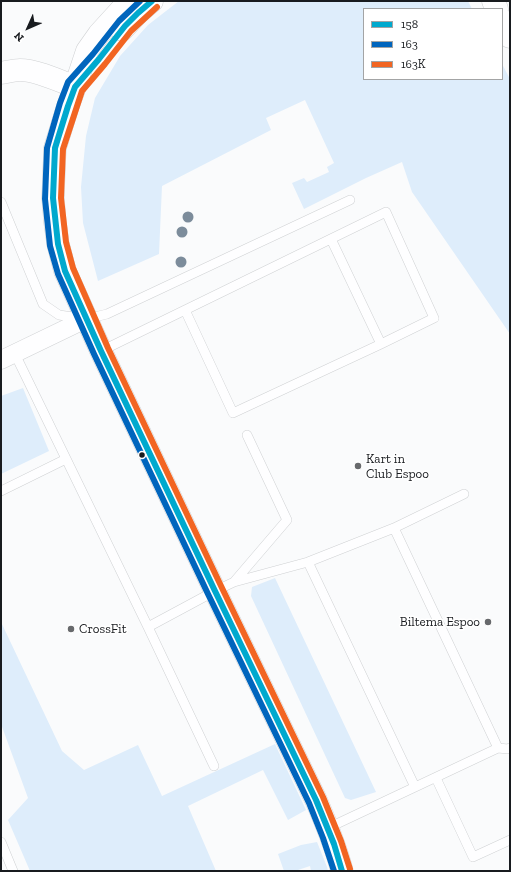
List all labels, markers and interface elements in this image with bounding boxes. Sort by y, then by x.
north arrow [8,8,48,48]
legend [363,8,503,80]
text: 158 [401,17,418,31]
text: N [12,29,27,44]
text: 163 [401,37,418,51]
text: 163K [401,57,426,71]
unlabelled marker [137,450,147,460]
place label: Kart in Club Espoo [366,451,429,482]
marker: Kart in Club Espoo [353,461,363,471]
place label: Biltema Espoo [400,614,480,630]
marker: Biltema Espoo [483,617,493,627]
place label: CrossFit [79,621,126,637]
marker: CrossFit [66,624,76,634]

